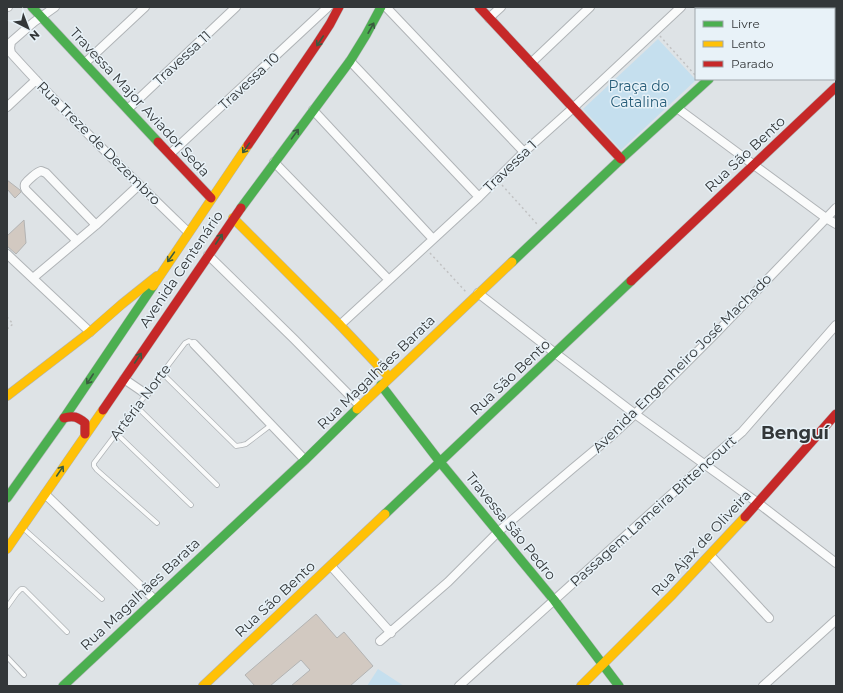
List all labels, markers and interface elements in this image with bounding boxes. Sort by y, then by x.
north arrow [8,8,48,48]
legend [695,8,835,80]
text: Livre [731,16,760,31]
one-way arrow [367,22,375,34]
street label: Travessa Major Aviador Seda [66,24,214,180]
text: N [27,27,43,44]
street label: Travessa 11 [149,27,215,89]
one-way arrow [315,35,323,47]
text: Lento [731,36,766,51]
street label: Travessa 10 [215,48,283,114]
text: Parado [731,56,774,71]
street label: Rua Treze de Dezembro [33,77,165,209]
park label: Praça do Catalina [608,77,670,111]
street label: Rua São Bento [701,112,789,196]
one-way arrow [291,128,299,139]
street label: Travessa 1 [479,136,541,196]
one-way arrow [242,142,250,153]
street label: Avenida Centenário [135,207,227,331]
one-way arrow [215,234,223,245]
one-way arrow [167,252,175,263]
street label: Avenida Engenheiro José Machado [589,269,776,456]
street label: Rua Magalhães Barata [313,311,439,433]
street label: Rua São Bento [466,335,554,419]
one-way arrow [134,353,142,364]
street label: Artéria Norte [105,360,175,444]
one-way arrow [86,373,94,384]
district label: Benguí [761,422,831,444]
street label: Passagem Lameira Bittencourt [566,431,740,591]
one-way arrow [57,465,65,477]
street label: Travessa São Pedro [462,468,560,584]
street label: Rua Ajax de Oliveira [647,486,755,600]
street label: Rua Magalhães Barata [76,534,204,654]
street label: Rua São Bento [231,557,319,641]

